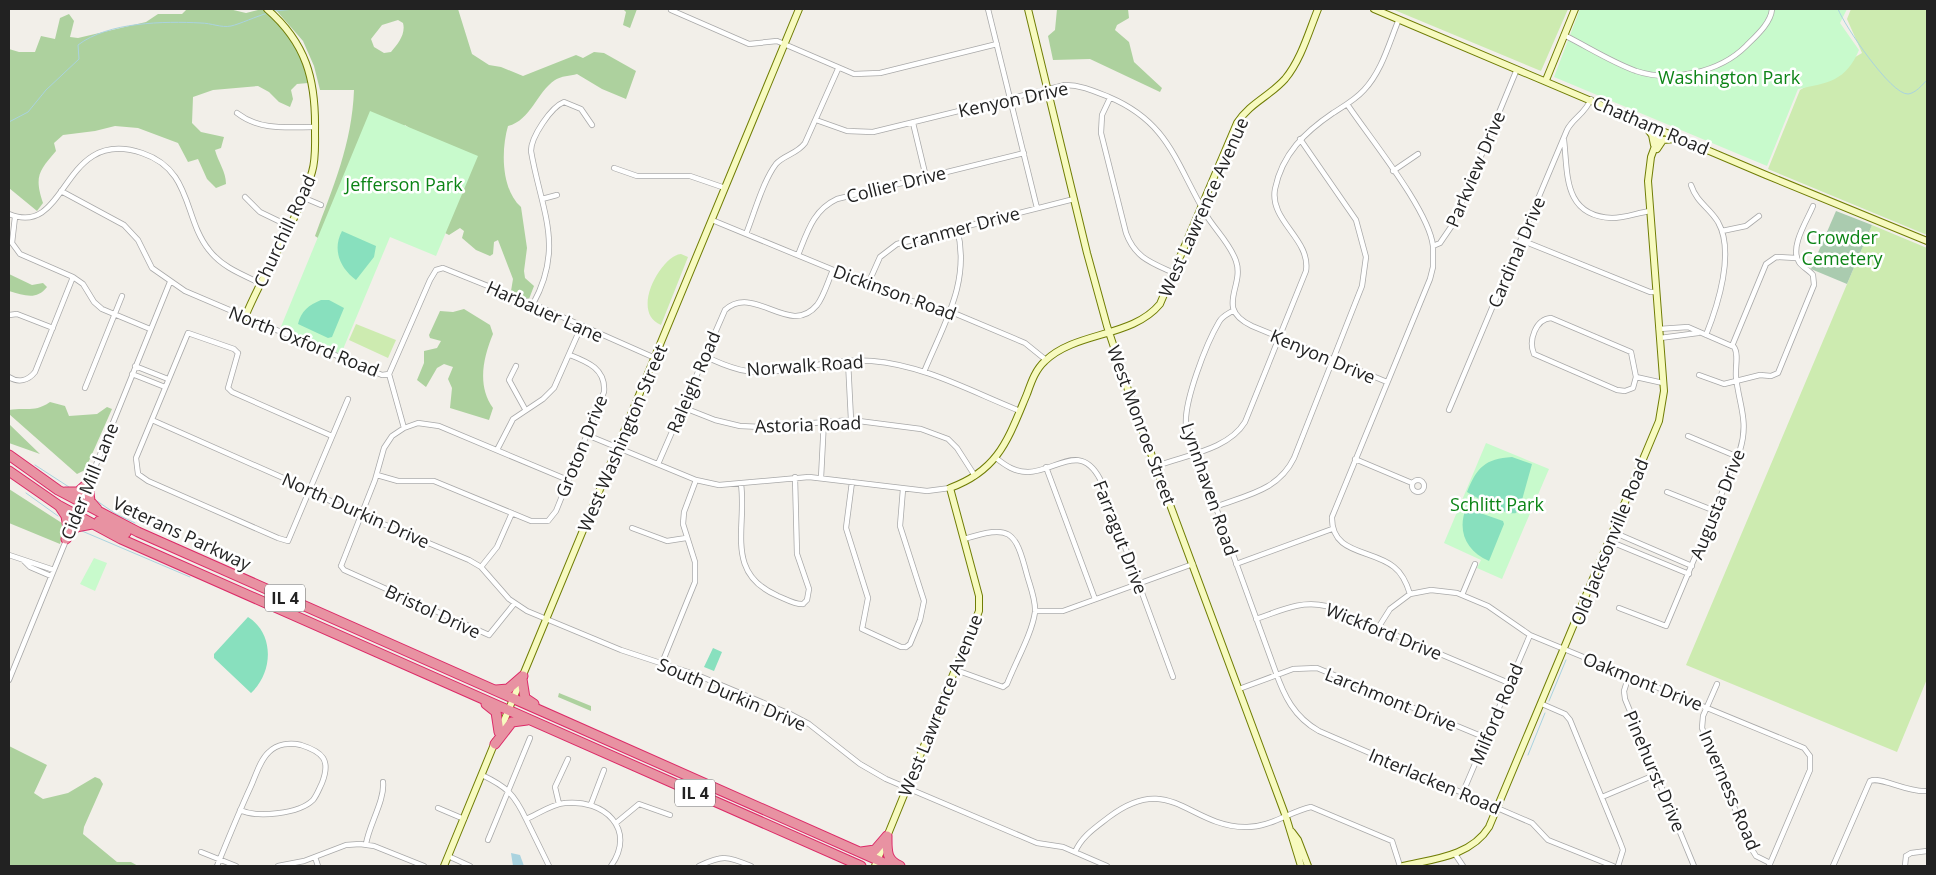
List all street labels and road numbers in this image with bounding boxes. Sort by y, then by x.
street label: Kenyon Drive [956,76,1070,122]
street label: Chatham Road [1589,90,1713,160]
street label: Parkview Drive [1440,107,1510,231]
street label: West Lawrence Avenue [1153,113,1253,301]
street label: Collier Drive [844,160,948,208]
street label: Churchill Road [247,171,321,291]
street label: Cardinal Drive [1482,193,1550,311]
street label: Cranmer Drive [898,201,1022,255]
street label: Dickinson Road [830,259,960,325]
street label: Harbauer Lane [483,275,607,347]
street label: North Oxford Road [225,300,383,382]
street label: Kenyon Drive [1267,323,1379,389]
street label: Raleigh Road [661,327,725,437]
street label: West Washington Street [572,341,672,535]
street label: West Monroe Street [1102,342,1182,508]
street label: Norwalk Road [746,349,864,381]
street label: Groton Drive [550,391,612,501]
street label: Astoria Road [754,410,862,438]
street label: Cider Mill Lane [55,419,123,543]
street label: Lynnhaven Road [1176,419,1244,559]
street label: Augusta Drive [1684,445,1750,563]
street label: Old Jacksonville Road [1565,455,1653,629]
street label: North Durkin Drive [278,467,434,553]
street label: Farragut Drive [1088,477,1154,597]
street label: Veterans Parkway [109,491,256,576]
street label: Bristol Drive [381,578,485,644]
road number: IL 4 [265,584,305,612]
street label: Wickford Drive [1322,597,1446,665]
street label: West Lawrence Avenue [892,610,988,800]
street label: Oakmont Drive [1580,646,1706,716]
street label: South Durkin Drive [654,652,810,736]
street label: Milford Road [1464,660,1528,768]
street label: Larchmont Drive [1322,662,1460,736]
street label: Pinehurst Drive [1619,707,1691,835]
street label: Inverness Road [1694,726,1766,854]
street label: Interlacken Road [1365,742,1505,820]
road number: IL 4 [675,780,715,806]

